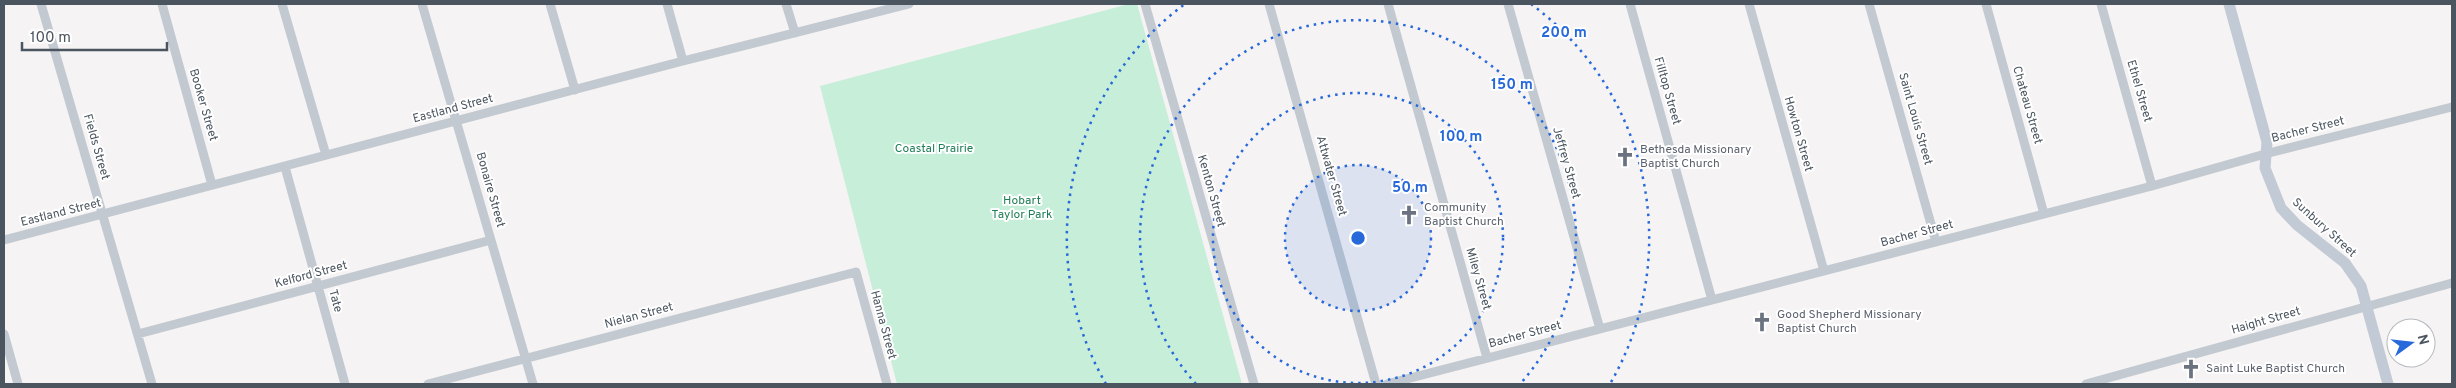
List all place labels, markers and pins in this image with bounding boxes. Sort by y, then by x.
place label: Bethesda Missionary Baptist Church [1640,142,1751,172]
church icon: Bethesda Missionary Baptist Church [1614,146,1636,168]
place label: Community Baptist Church [1424,200,1504,230]
church icon: Community Baptist Church [1398,204,1420,226]
centre of rings [1349,229,1367,247]
place label: Good Shepherd Missionary Baptist Church [1777,307,1922,337]
church icon: Good Shepherd Missionary Baptist Church [1751,311,1773,333]
church icon: Saint Luke Baptist Church [2180,358,2202,380]
place label: Saint Luke Baptist Church [2206,361,2345,377]

